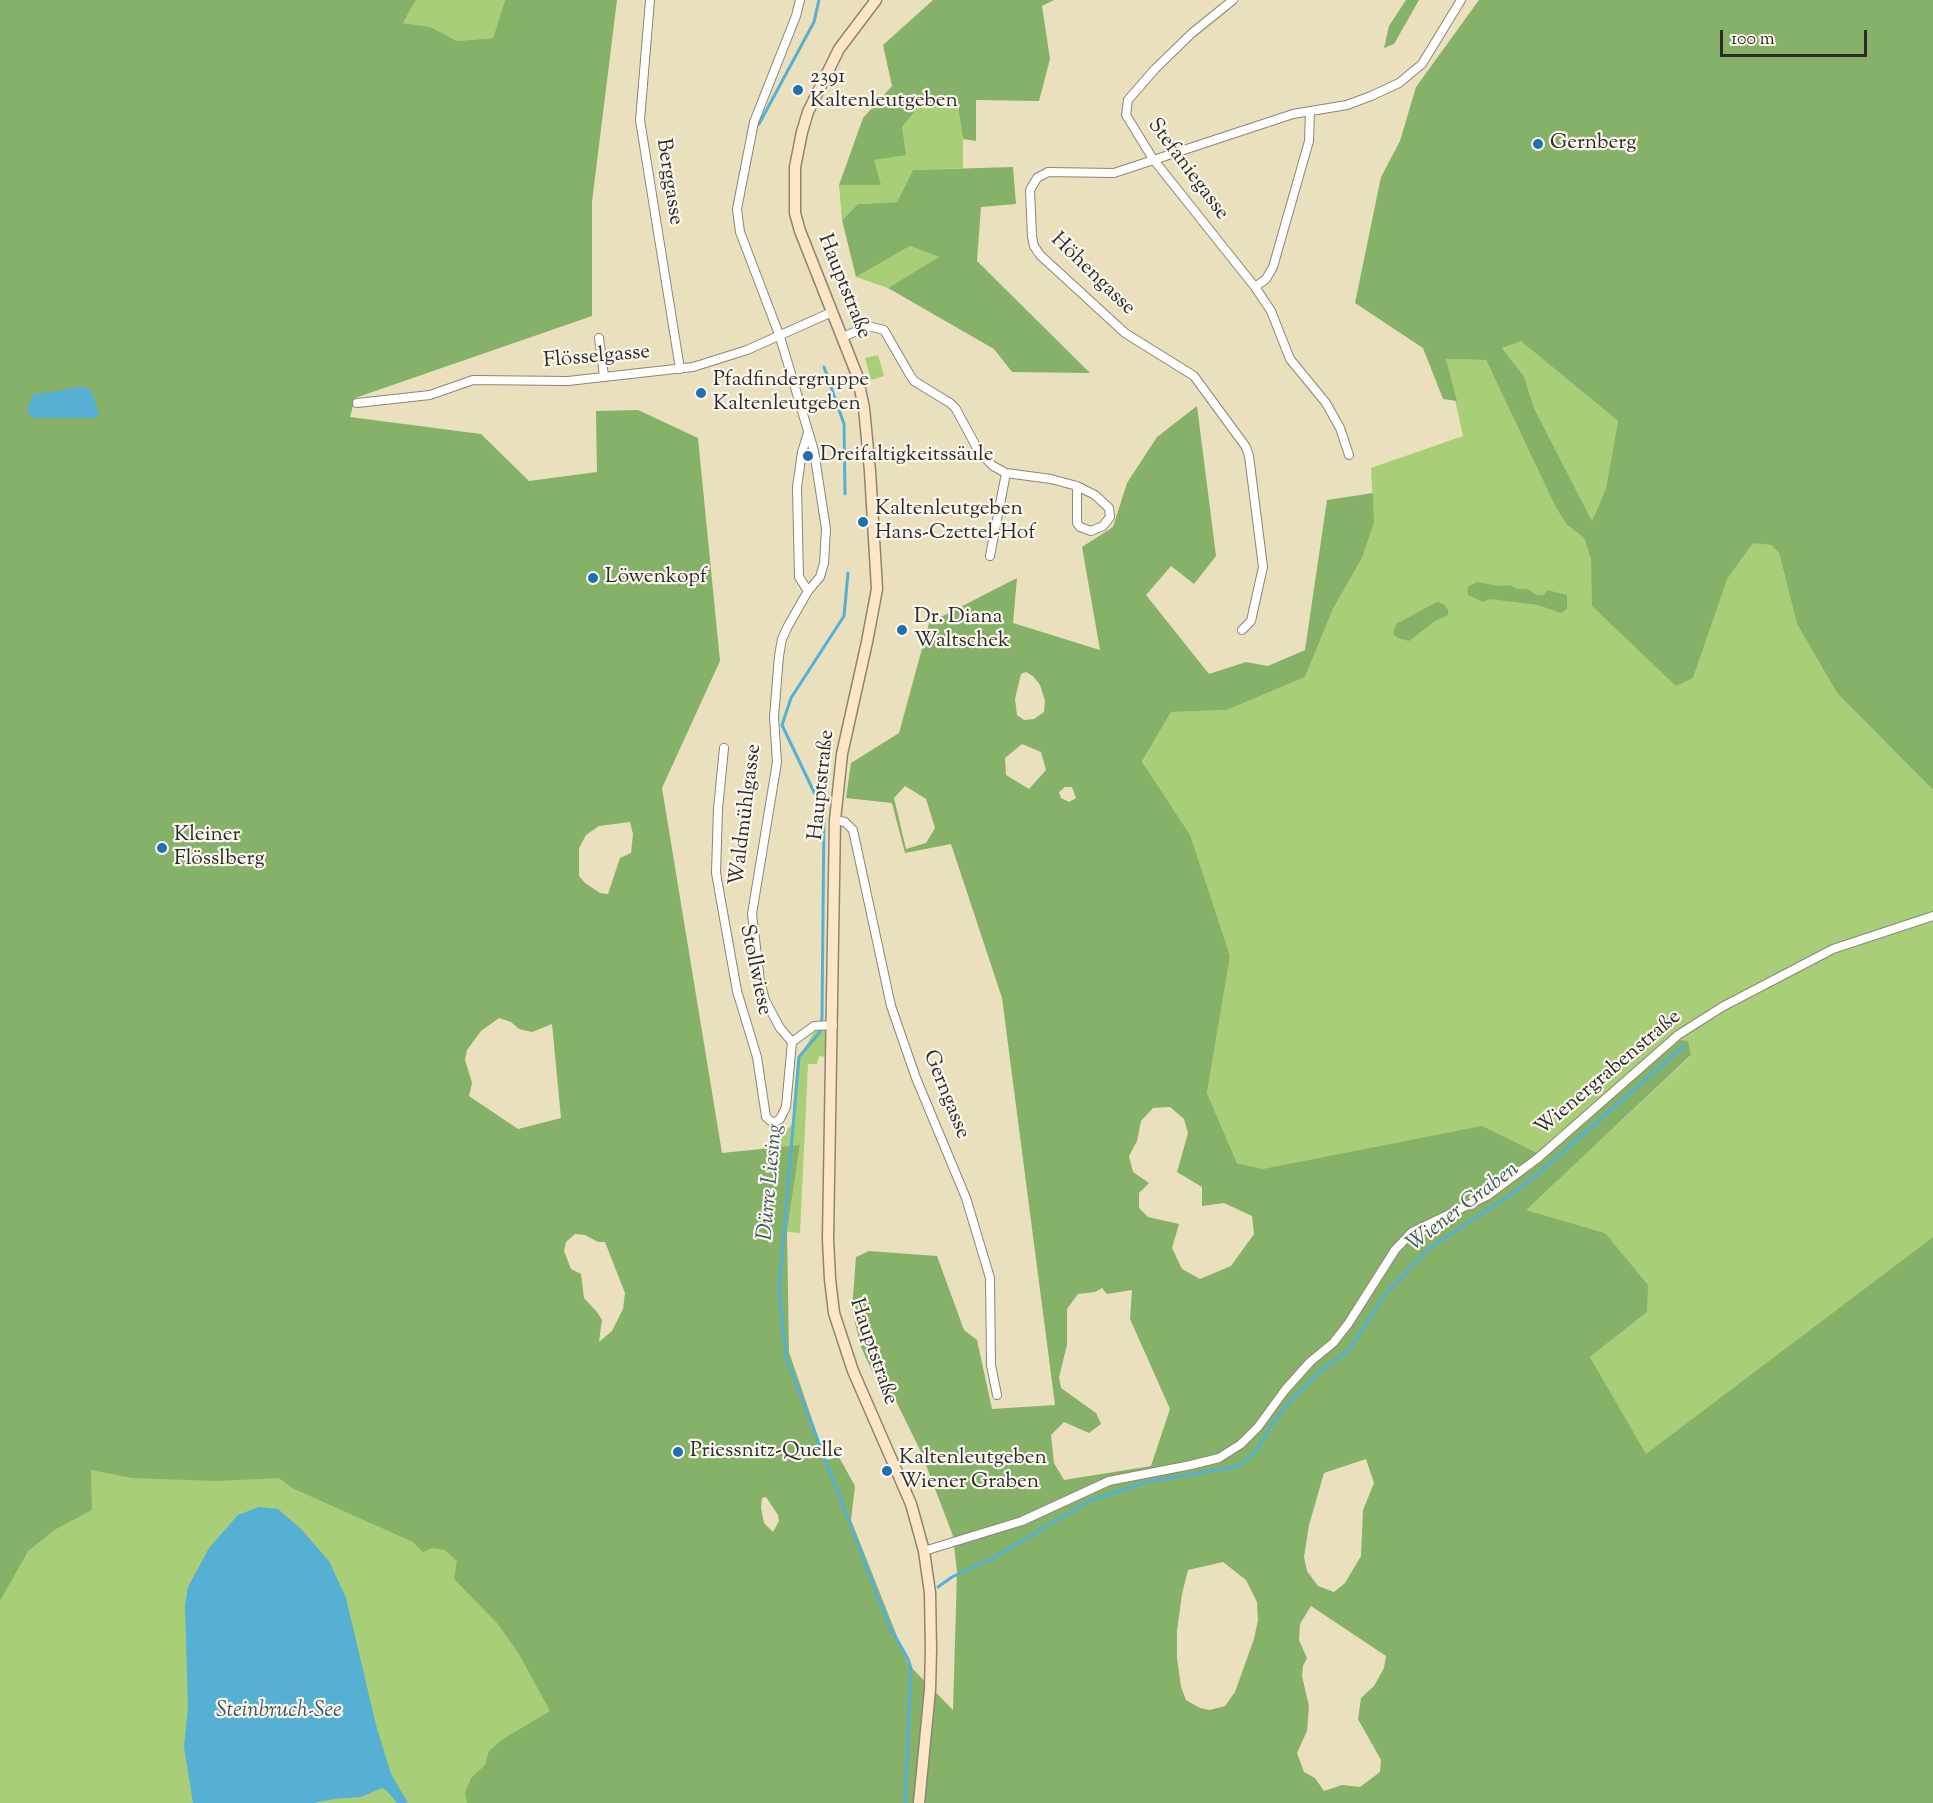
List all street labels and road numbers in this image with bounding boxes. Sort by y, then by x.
street label: Stefaniegasse [1141,114,1233,226]
street label: Berggasse [649,137,687,227]
street label: Höhengasse [1044,228,1140,322]
street label: Hauptstraße [811,231,875,343]
street label: Flösselgasse [543,341,651,375]
street label: Hauptstraße [805,729,841,841]
street label: Waldmühlgasse [726,743,768,887]
street label: Stollwiese [732,922,776,1018]
street label: Wienergrabenstraße [1531,1006,1687,1142]
street label: Gerngasse [916,1047,974,1143]
street label: Hauptstraße [842,1296,902,1408]

